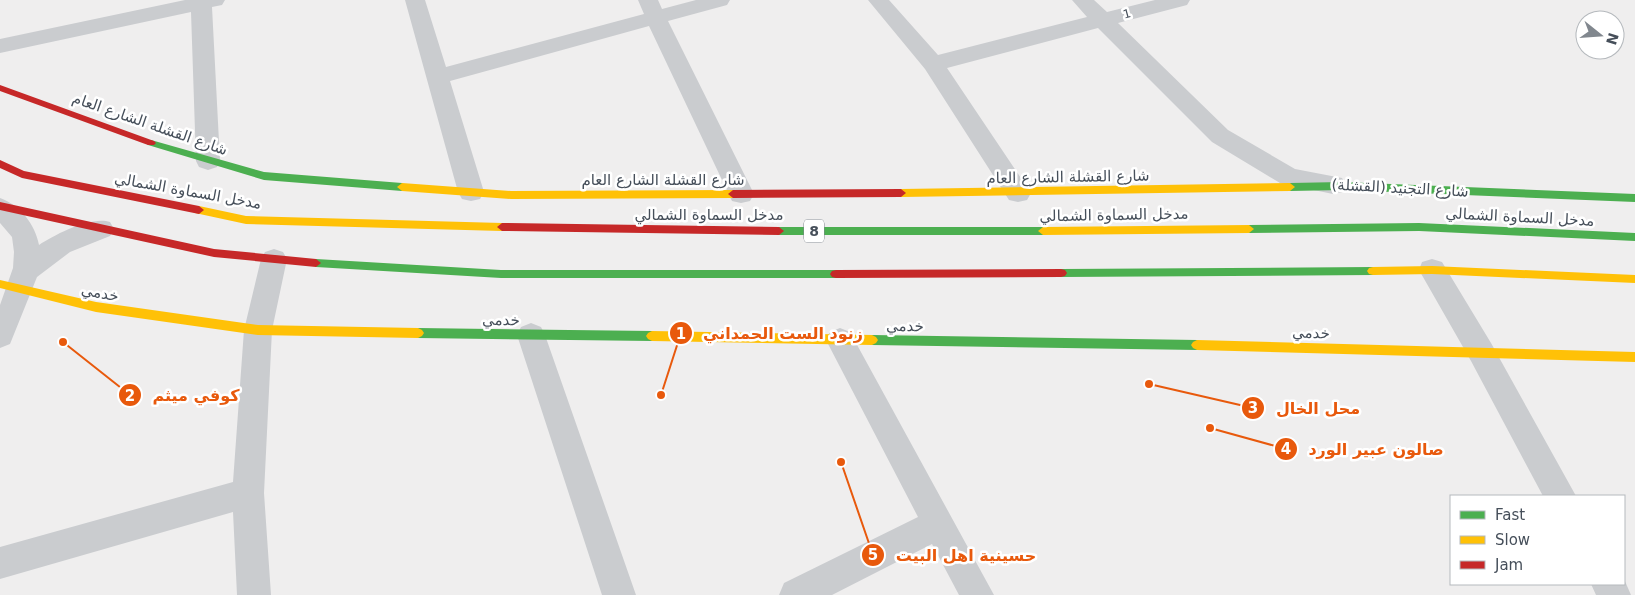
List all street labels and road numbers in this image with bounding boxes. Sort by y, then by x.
street label: 1 [1121,6,1133,22]
street label: شارع القشلة الشارع العام [70,89,230,159]
street label: شارع القشلة الشارع العام [986,167,1150,187]
street label: مدخل السماوة الشمالي [113,169,263,214]
street label: شارع القشلة الشارع العام [581,171,745,189]
street label: شارع التجنيد (القشلة) [1331,175,1469,201]
street label: مدخل السماوة الشمالي [1445,204,1595,231]
street label: مدخل السماوة الشمالي [1039,205,1189,226]
street label: مدخل السماوة الشمالي [635,206,783,225]
road number: 8 [804,220,824,242]
street label: خدمي [80,281,120,306]
street label: خدمي [482,311,520,330]
street label: خدمي [886,317,924,336]
street label: خدمي [1292,323,1330,344]

